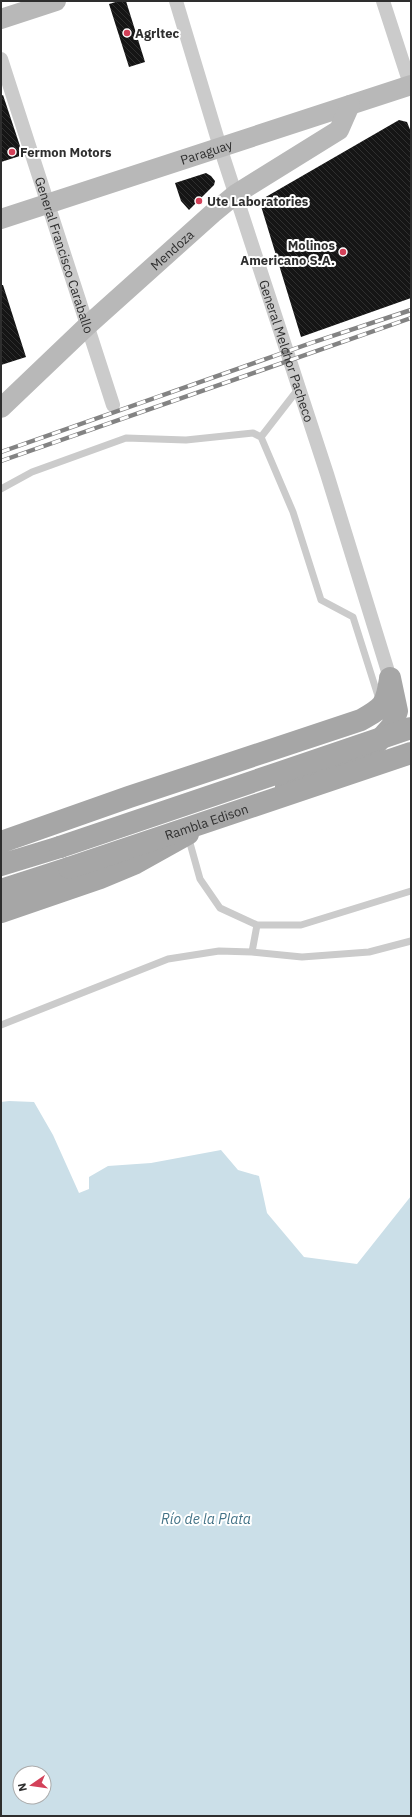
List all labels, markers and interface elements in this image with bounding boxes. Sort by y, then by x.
place label: Agrltec [135,25,179,42]
marker: Agrltec [122,28,132,38]
street label: Paraguay [178,135,235,168]
place label: Fermon Motors [20,144,112,161]
marker: Fermon Motors [7,147,17,157]
street label: General Francisco Caraballo [31,175,98,335]
place label: Ute Laboratories [207,193,309,210]
marker: Ute Laboratories [194,196,204,206]
street label: Mendoza [147,226,197,274]
place label: Molinos Americano S.A. [240,237,335,269]
marker: Molinos Americano S.A. [338,247,348,257]
street label: General Melchor Pacheco [255,277,318,424]
street label: Rambla Edison [163,800,250,844]
water label: Río de la Plata [161,1510,251,1528]
north arrow [12,1765,52,1805]
text: N [15,1782,30,1793]

